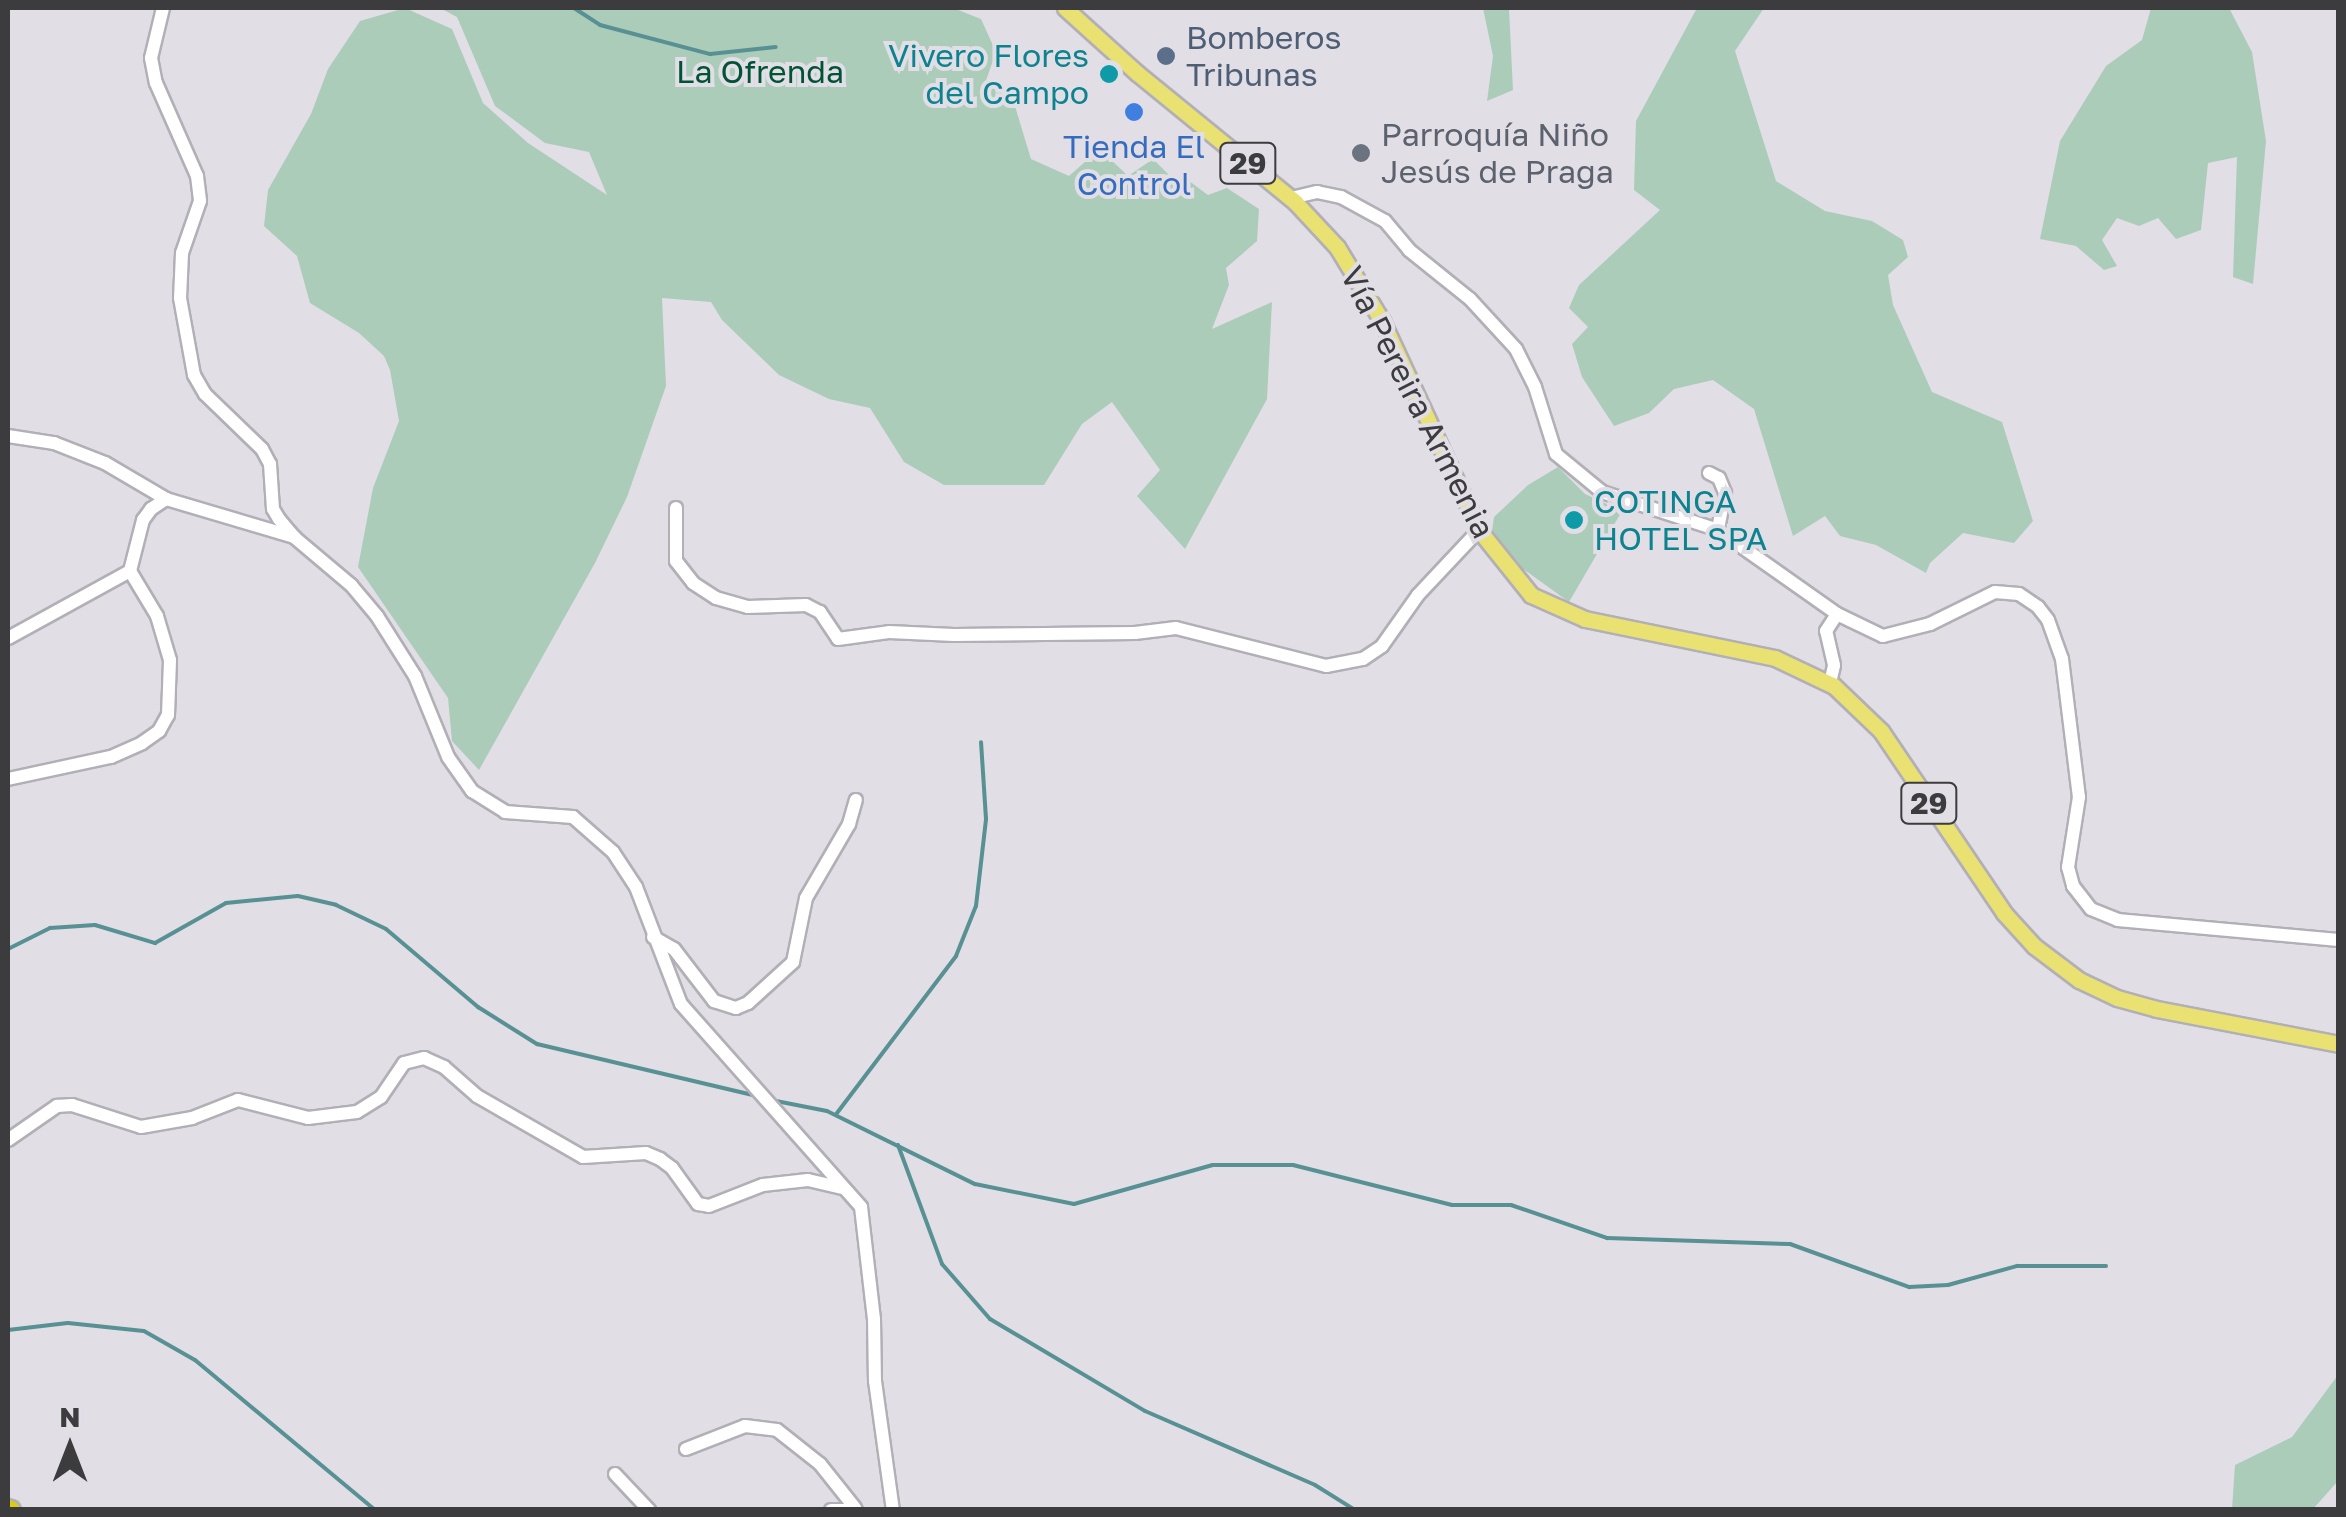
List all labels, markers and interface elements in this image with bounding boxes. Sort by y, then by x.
place label: Bomberos Tribunas [1186,19,1342,94]
place label: Vivero Flores del Campo [888,37,1089,112]
marker: Bomberos Tribunas [1155,45,1177,67]
park label: La Ofrenda [676,52,844,90]
marker: Vivero Flores del Campo [1098,63,1120,85]
marker: Tienda El Control [1123,101,1145,123]
place label: Parroquía Niño Jesús de Praga [1381,116,1614,191]
place label: Tienda El Control [1063,128,1205,203]
road number: 29 [1218,138,1278,188]
marker: Parroquía Niño Jesús de Praga [1350,142,1372,164]
street label: Vía Pereira Armenia [1333,260,1503,544]
place label: COTINGA HOTEL SPA [1594,483,1767,558]
marker: COTINGA HOTEL SPA [1563,509,1585,531]
road number: 29 [1899,778,1959,828]
north arrow [20,1397,120,1497]
text: N [59,1400,81,1433]

